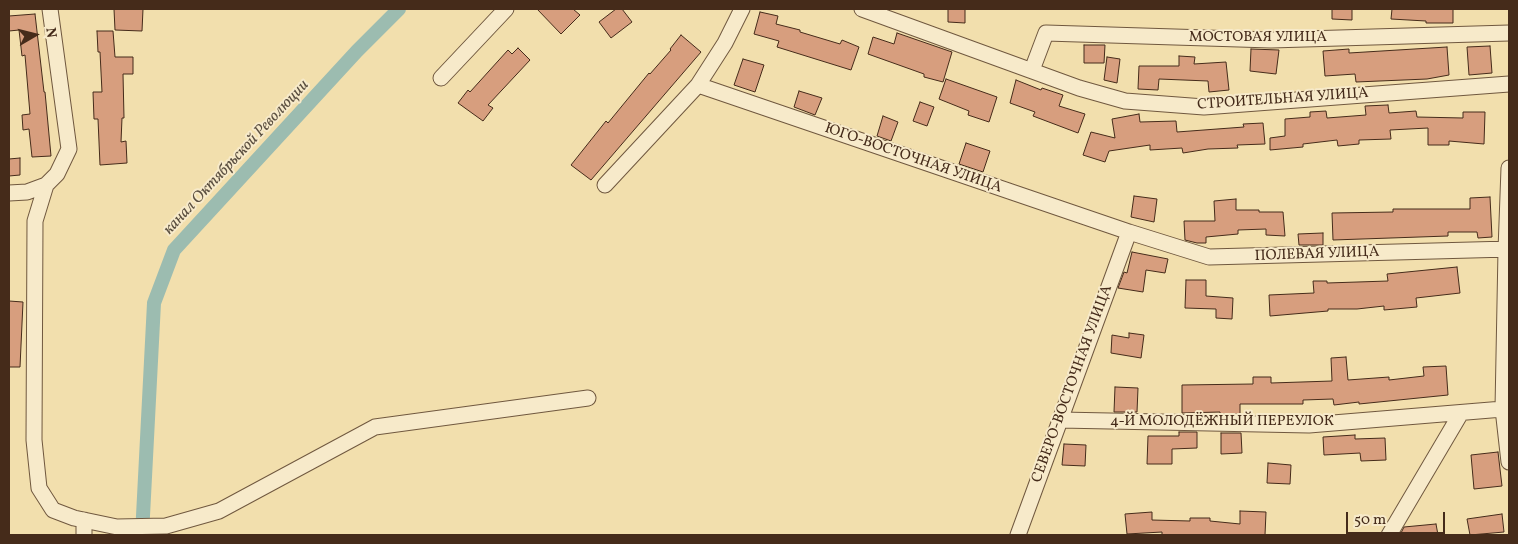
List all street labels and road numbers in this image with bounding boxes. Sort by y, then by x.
street label: МОСТОВАЯ УЛИЦА [1189,29,1327,47]
street label: СТРОИТЕЛЬНАЯ УЛИЦА [1197,85,1369,115]
street label: ЮГО-ВОСТОЧНАЯ УЛИЦА [822,120,1004,198]
street label: ПОЛЕВАЯ УЛИЦА [1254,244,1380,266]
street label: СЕВЕРО-ВОСТОЧНАЯ УЛИЦА [1029,283,1117,485]
street label: 4-Й МОЛОДЁЖНЫЙ ПЕРЕУЛОК [1110,413,1334,431]

